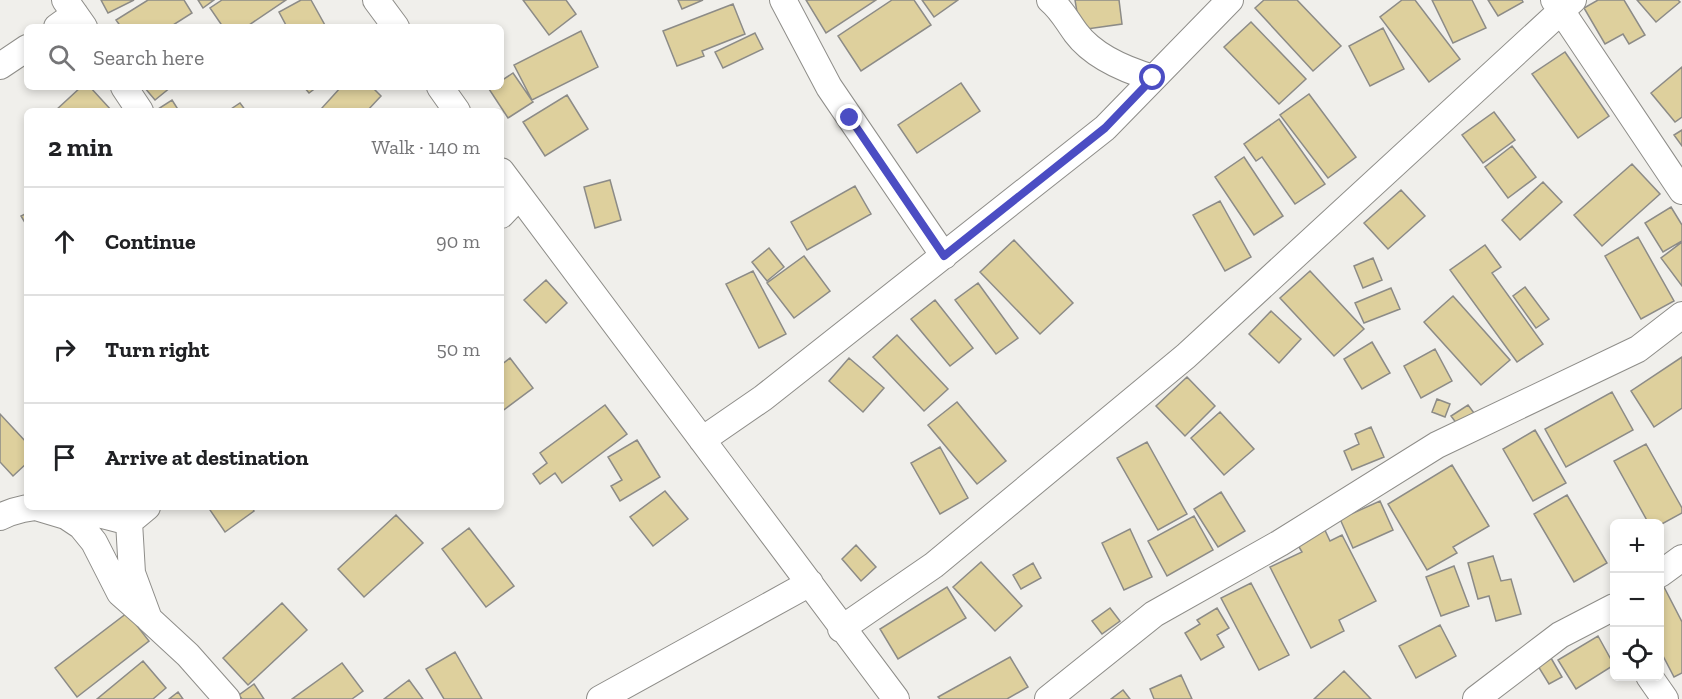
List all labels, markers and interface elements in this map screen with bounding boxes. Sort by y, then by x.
search box [24,24,504,90]
icon: search [45,41,78,74]
text: Search here [93,44,204,71]
route start [1139,64,1165,90]
route end [836,104,862,130]
text: 2 min [48,131,113,163]
text: Walk · 140 m [372,135,480,159]
icon: ahead [48,225,81,258]
text: Continue [105,228,196,255]
text: 90 m [436,229,480,253]
icon: right [48,333,81,366]
text: Turn right [105,336,209,363]
text: 50 m [436,337,480,361]
icon: arrive [48,441,81,474]
text: Arrive at destination [105,444,308,471]
map controls [1610,519,1664,681]
button: + [1610,519,1664,573]
button: − [1610,573,1664,627]
button: locate [1610,627,1664,681]

